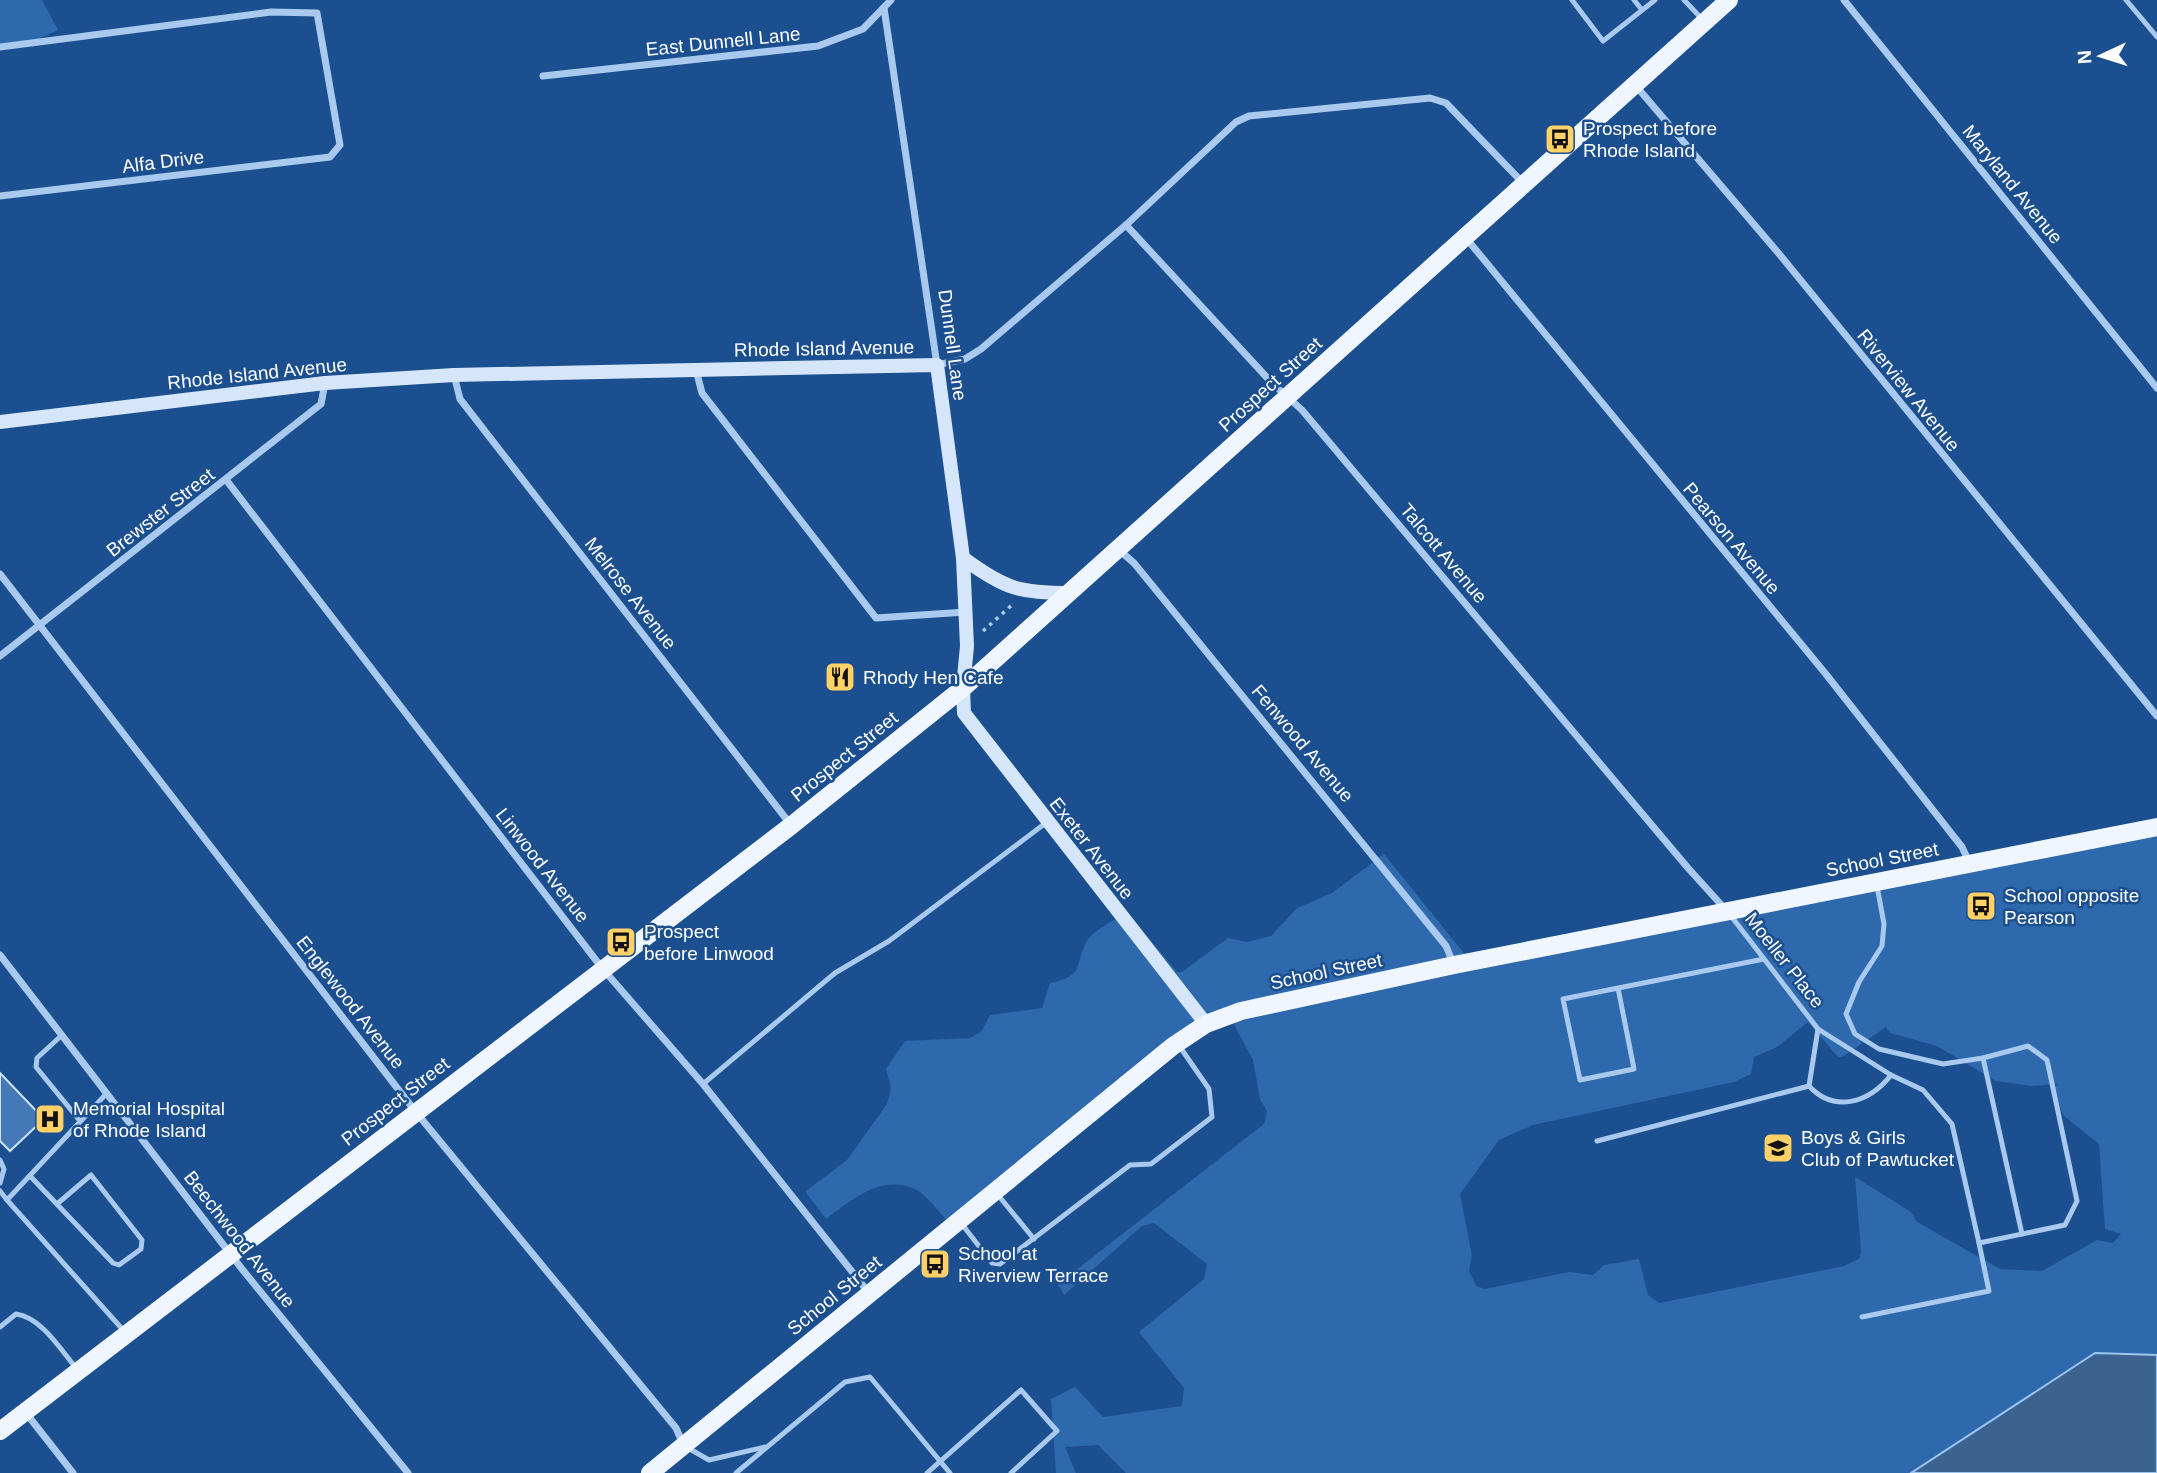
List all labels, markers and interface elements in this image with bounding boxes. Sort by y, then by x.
north arrow [2066,21,2136,91]
street label: East Dunnell Lane [645,23,801,60]
text: N [2074,50,2095,65]
place label: Prospect before Rhode Island [1583,118,1717,161]
street label: Maryland Avenue [1958,121,2067,248]
bus stop icon: Prospect before Rhode Island [1543,122,1577,156]
street label: Alfa Drive [121,146,205,177]
street label: Dunnell Lane [934,288,971,402]
street label: Riverview Avenue [1853,325,1964,455]
street label: Prospect Street [1215,332,1327,436]
street label: Rhode Island Avenue [734,336,914,361]
street label: Rhode Island Avenue [166,354,348,393]
street label: Brewster Street [102,463,219,561]
street label: Pearson Avenue [1679,478,1784,598]
street label: Talcott Avenue [1396,499,1491,607]
street label: Melrose Avenue [580,533,681,653]
restaurant icon: Rhody Hen Cafe [823,660,857,694]
place label: Rhody Hen Cafe [863,667,1003,688]
street label: Fenwood Avenue [1247,680,1358,806]
street label: Prospect Street [787,707,902,806]
street label: Exeter Avenue [1045,793,1138,903]
street label: Linwood Avenue [492,804,594,927]
street label: School Street [1824,838,1941,881]
place label: School opposite Pearson [2004,885,2139,928]
bus stop icon: School opposite Pearson [1964,889,1998,923]
street label: Moeller Place [1741,908,1828,1012]
place label: Prospect before Linwood [644,921,774,964]
bus stop icon: Prospect before Linwood [604,925,638,959]
street label: Englewood Avenue [292,932,409,1073]
street label: School Street [1268,949,1385,994]
street label: Prospect Street [337,1052,454,1150]
place label: Memorial Hospital of Rhode Island [73,1098,225,1141]
hospital icon: Memorial Hospital of Rhode Island [33,1102,67,1136]
place label: Boys & Girls Club of Pawtucket [1801,1127,1955,1170]
school or university icon: Boys & Girls Club of Pawtucket [1761,1131,1795,1165]
street label: Beechwood Avenue [180,1167,299,1312]
place label: School at Riverview Terrace [958,1243,1109,1286]
bus stop icon: School at Riverview Terrace [918,1247,952,1281]
street label: School Street [783,1251,886,1339]

